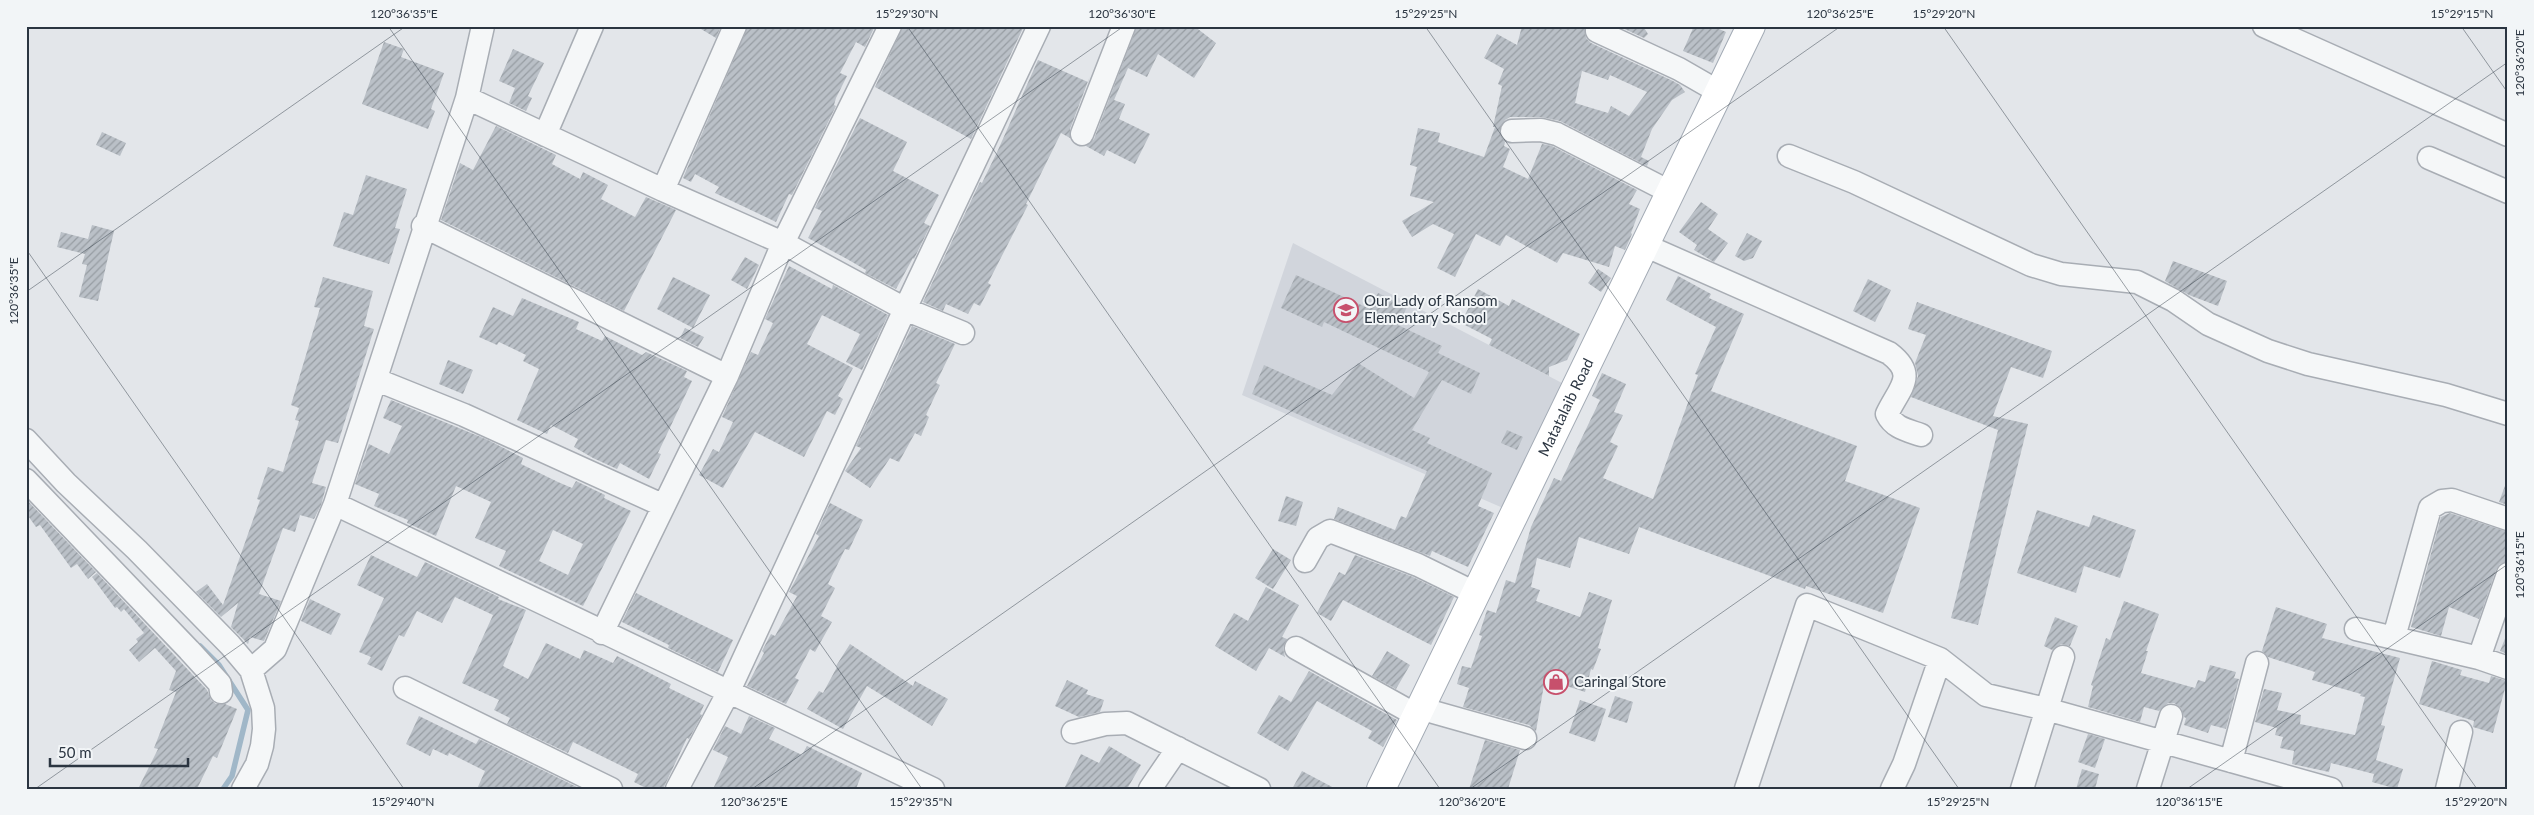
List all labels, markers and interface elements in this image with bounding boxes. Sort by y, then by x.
text: 120°36'35"E [370,6,438,21]
text: 15°29'30"N [876,6,938,21]
text: 120°36'30"E [1088,6,1156,21]
text: 15°29'25"N [1395,6,1457,21]
text: 120°36'25"E [1806,6,1874,21]
text: 15°29'20"N [1913,6,1975,21]
text: 15°29'15"N [2431,6,2493,21]
text: 120°36'20"E [2512,29,2527,97]
text: 120°36'35"E [6,257,21,325]
place label: Our Lady of Ransom Elementary School [1364,291,1498,326]
school or university icon: Our Lady of Ransom Elementary School [1333,297,1359,323]
street label: Matatalaib Road [1534,355,1597,459]
text: 120°36'15"E [2512,531,2527,599]
shop icon: Caringal Store [1543,669,1569,695]
place label: Caringal Store [1574,672,1666,690]
scale bar [50,735,188,767]
text: 50 m [58,743,92,761]
text: 15°29'40"N [372,794,434,809]
text: 120°36'25"E [720,794,788,809]
text: 15°29'35"N [890,794,952,809]
text: 120°36'20"E [1438,794,1506,809]
text: 15°29'25"N [1927,794,1989,809]
text: 120°36'15"E [2155,794,2223,809]
text: 15°29'20"N [2445,794,2507,809]

